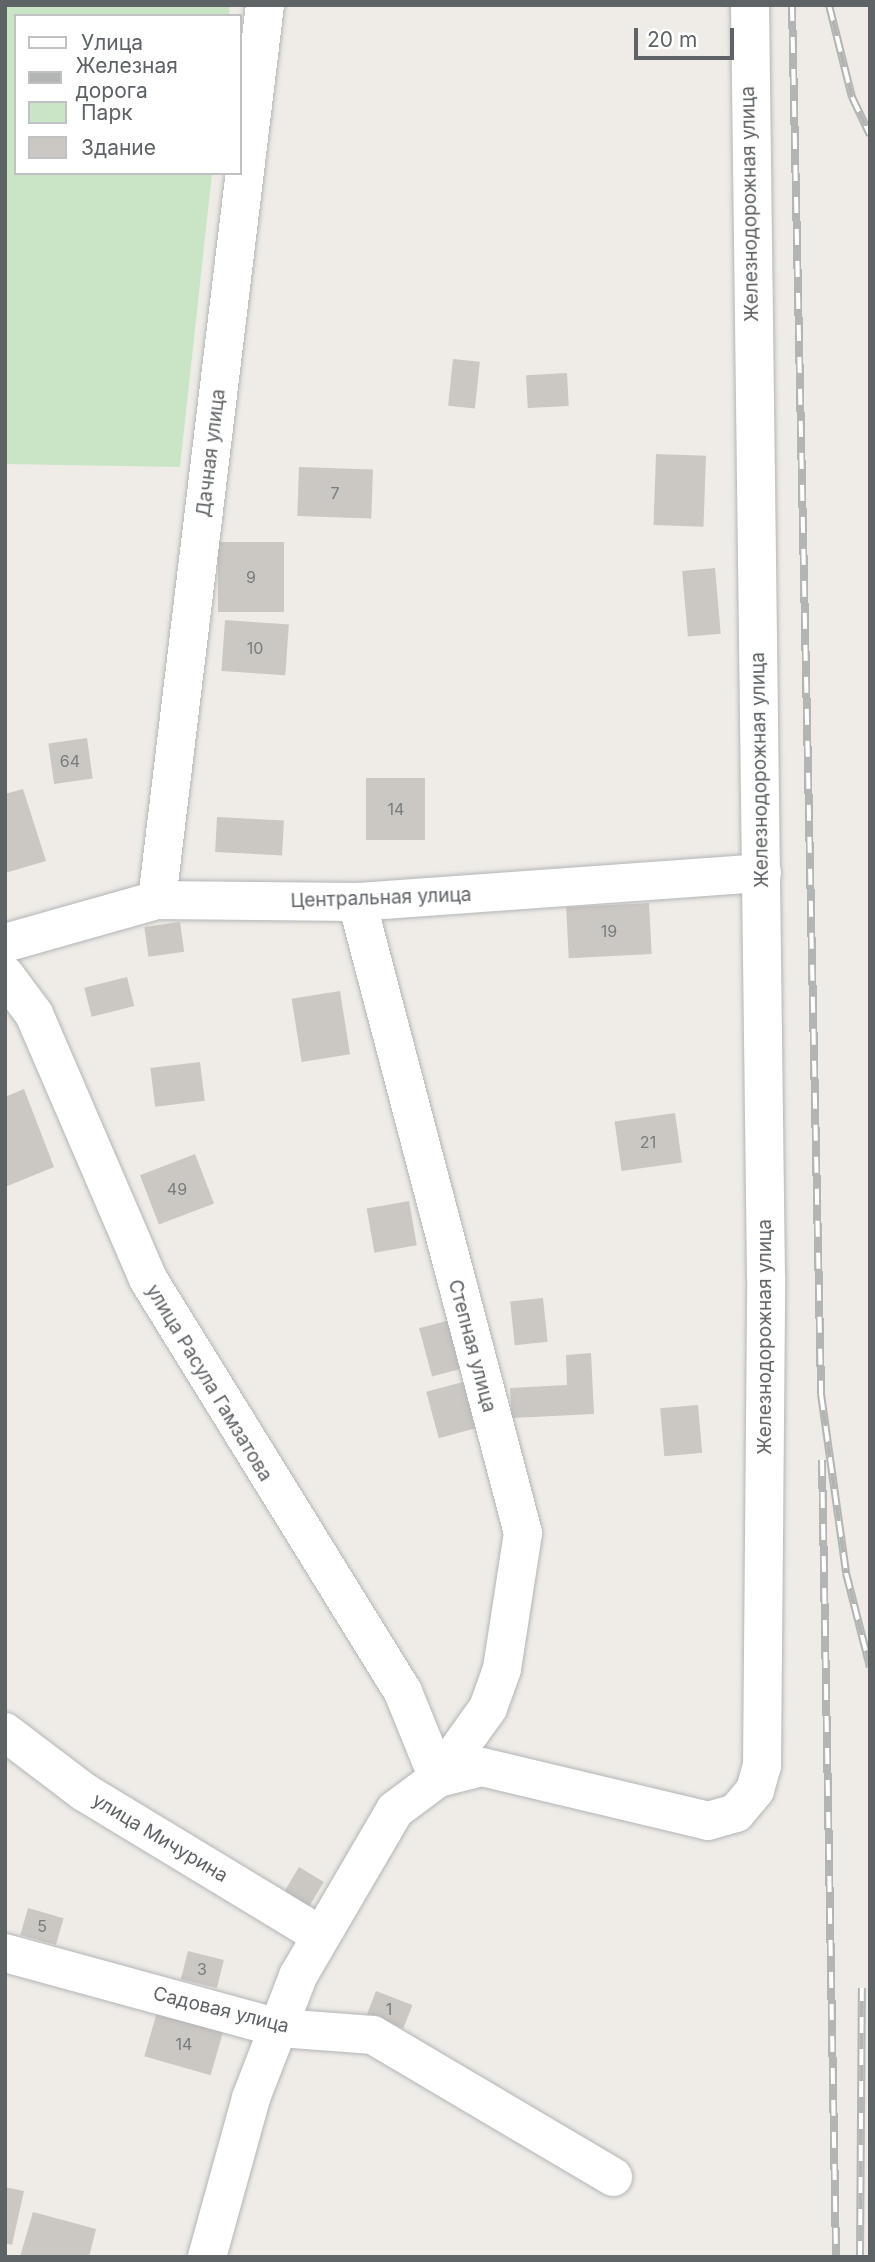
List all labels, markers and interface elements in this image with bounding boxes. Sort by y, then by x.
legend [14,14,242,175]
scale bar [637,14,737,58]
text: 20 m [647,27,697,52]
text: Улица [81,30,143,55]
text: Железная дорога [76,53,178,103]
street label: Железнодорожная улица [737,86,763,322]
text: Парк [81,100,133,125]
text: Здание [81,135,156,160]
street label: Дачная улица [192,388,230,518]
house number: 7 [330,483,340,503]
house number: 9 [246,567,256,587]
house number: 10 [247,638,263,658]
street label: Железнодорожная улица [747,652,773,888]
house number: 64 [60,751,80,771]
house number: 14 [388,799,404,819]
street label: Центральная улица [290,883,472,913]
house number: 19 [601,921,617,941]
house number: 21 [640,1132,656,1152]
house number: 49 [167,1179,187,1199]
street label: Железнодорожная улица [754,1219,776,1455]
street label: Степная улица [443,1277,501,1415]
street label: улица Расула Гамзатова [141,1280,277,1486]
street label: улица Мичурина [88,1789,232,1887]
house number: 5 [37,1916,47,1936]
house number: 3 [197,1959,207,1979]
street label: Садовая улица [151,1982,291,2038]
house number: 1 [386,1999,392,2019]
house number: 14 [176,2034,192,2054]

